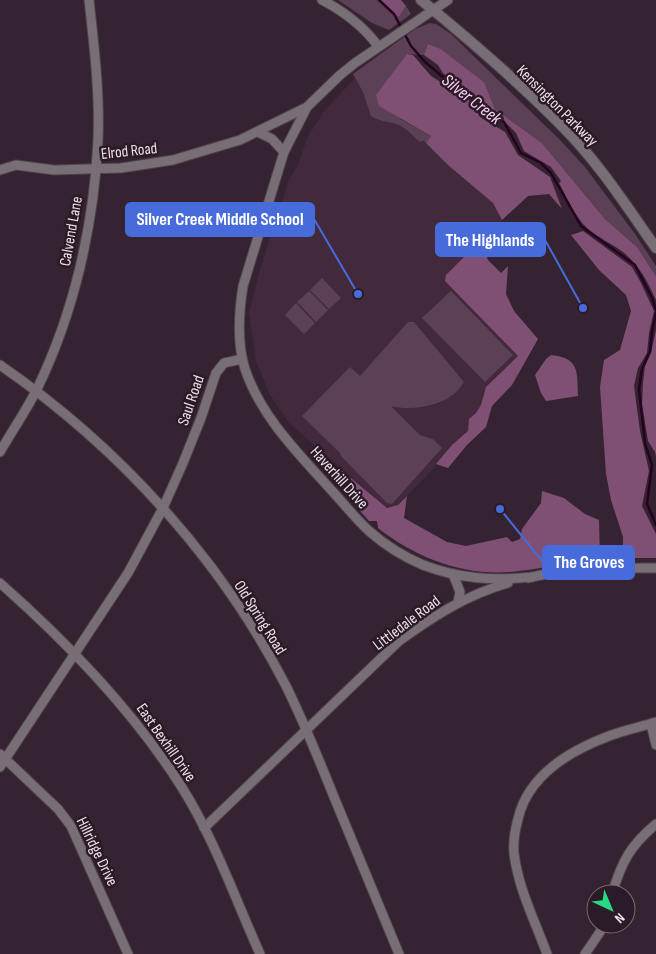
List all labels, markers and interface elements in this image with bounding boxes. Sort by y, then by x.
street label: Kensington Parkway [512,61,602,151]
water label: Silver Creek [438,70,507,130]
street label: Elrod Road [100,139,158,164]
street label: Calvend Lane [56,195,87,268]
callout: Silver Creek Middle School [126,203,314,236]
text: Silver Creek Middle School [136,209,304,230]
callout: The Highlands [436,223,545,256]
text: The Highlands [446,230,534,251]
street label: Saul Road [174,373,209,428]
street label: Haverhill Drive [306,443,372,513]
callout: The Groves [543,546,634,579]
text: The Groves [554,552,624,573]
street label: Old Spring Road [230,577,290,658]
street label: Littledale Road [369,592,444,655]
street label: East Bexhill Drive [132,700,200,786]
street label: Hillridge Drive [72,814,122,889]
north arrow [586,884,636,934]
text: N [611,909,628,927]

